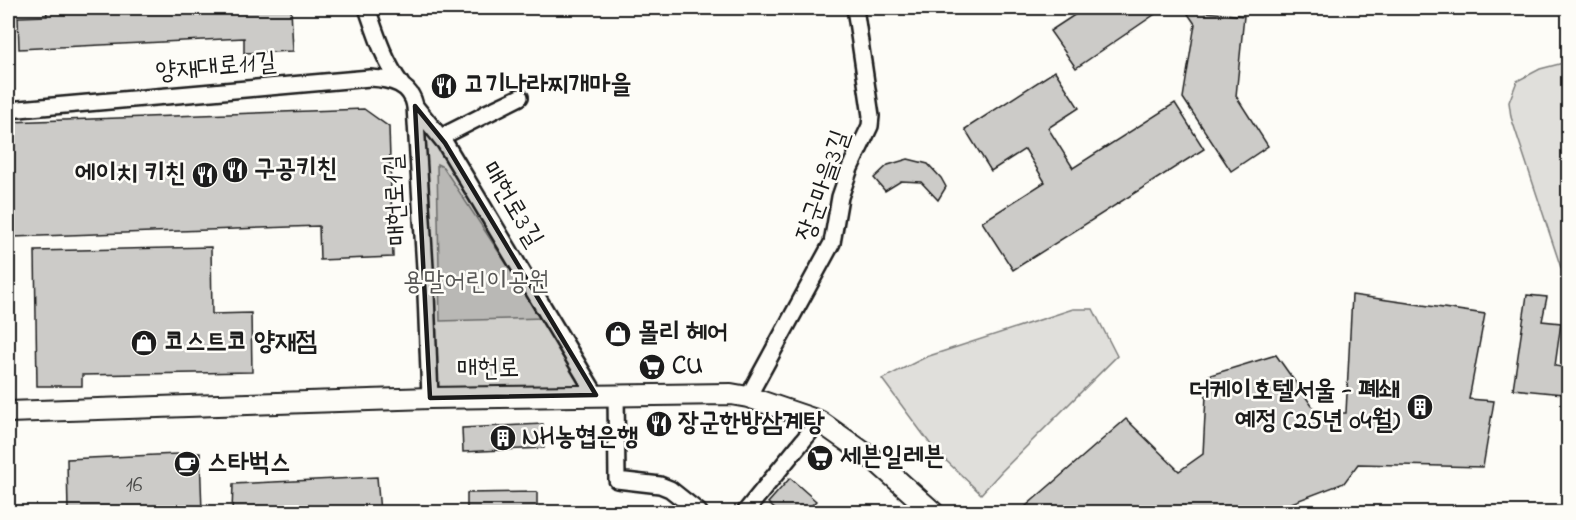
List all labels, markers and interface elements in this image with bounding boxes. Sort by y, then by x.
street label: 양재대로11길 [154,44,278,92]
place label: 고기나라찌개마을 [464,67,631,105]
restaurant icon: 고기나라찌개마을 [429,71,459,101]
street label: 장군마을3길 [787,125,861,247]
place label: 구공키친 [254,151,338,189]
street label: 매헌로1길 [376,153,418,247]
restaurant icon: 구공키친 [220,155,250,185]
street label: 매헌로3길 [470,155,552,255]
place label: 에이치 키친 [75,156,186,194]
restaurant icon: 에이치 키친 [190,160,220,190]
park label: 용말어린이공원 [403,264,549,302]
place label: 몰리 헤어 [638,315,728,353]
shop icon: 몰리 헤어 [603,319,633,349]
place label: 코스트코 양재점 [164,324,317,362]
shop icon: 코스트코 양재점 [129,328,159,358]
place label: CU [672,348,703,386]
street label: 매헌로 [456,350,520,390]
supermarket icon: CU [637,352,667,382]
place label: 더케이호텔서울 - 폐쇄 예정 (25년 04월) [1189,373,1400,441]
building icon: 더케이호텔서울 - 폐쇄 예정 (25년 04월) [1405,392,1435,422]
place label: 장군한방삼계탕 [678,405,826,443]
restaurant icon: 장군한방삼계탕 [644,409,674,439]
place label: NH농협은행 [522,419,638,457]
building icon: NH농협은행 [488,423,518,453]
place label: 세븐일레븐 [840,439,945,477]
supermarket icon: 세븐일레븐 [805,443,835,473]
place label: 스타벅스 [207,445,291,483]
cafe icon: 스타벅스 [172,449,202,479]
house number: 16 [126,470,143,502]

